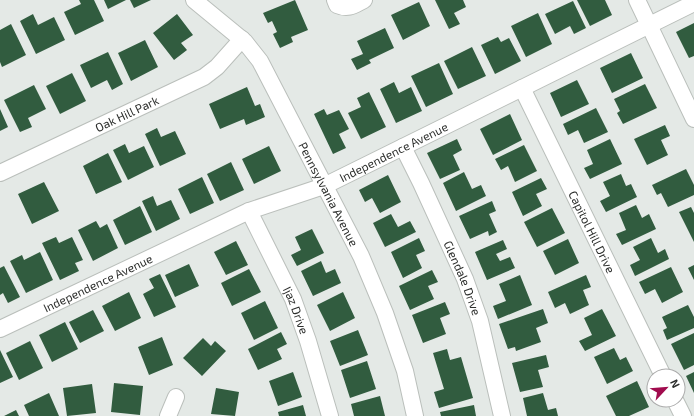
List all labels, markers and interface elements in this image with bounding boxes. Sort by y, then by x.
street label: Oak Hill Park [93,92,161,134]
street label: Independence Avenue [337,119,450,184]
street label: Pennsylvania Avenue [296,140,362,248]
street label: Capitol Hill Drive [566,188,618,275]
street label: Glendale Drive [441,238,484,317]
street label: Independence Avenue [41,251,154,315]
street label: Ijaz Drive [281,284,312,336]
north arrow [646,368,686,408]
text: N [668,377,683,390]

